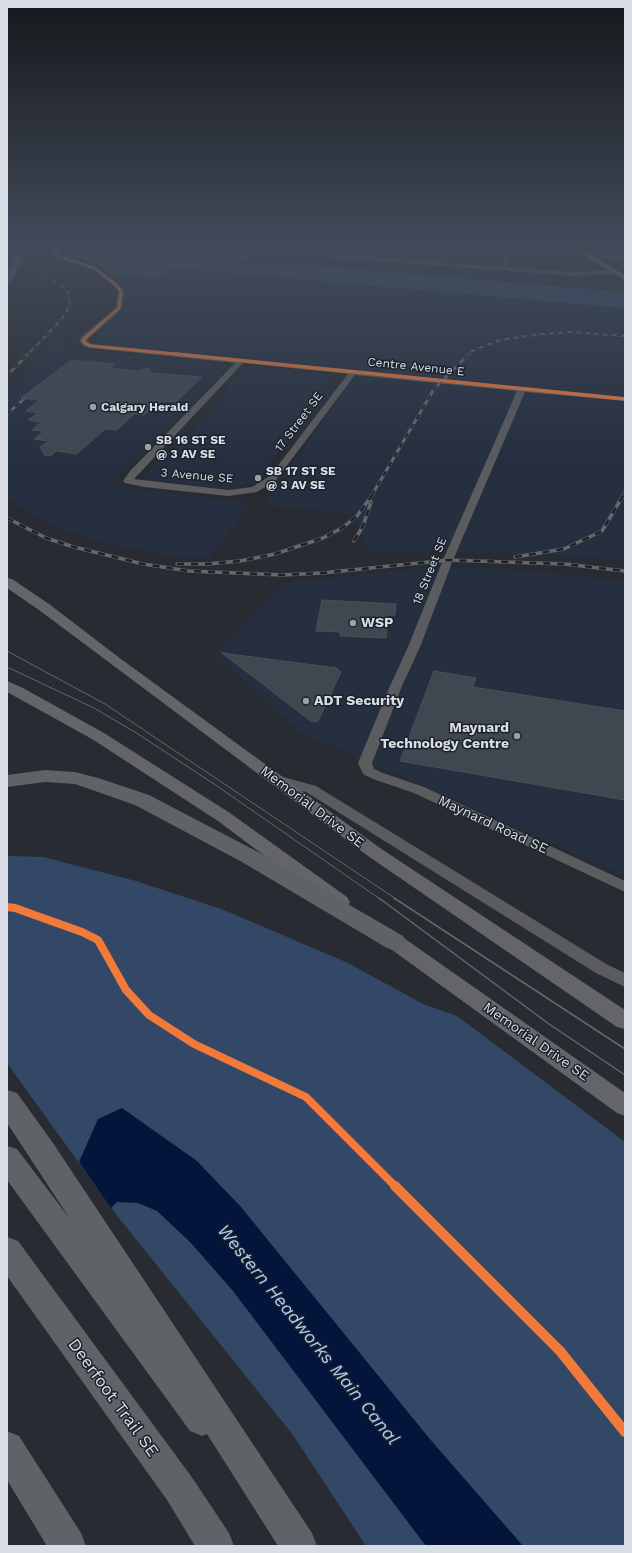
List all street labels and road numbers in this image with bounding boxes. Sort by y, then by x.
street label: Centre Avenue E [367,355,465,379]
street label: 17 Street SE [272,389,326,455]
street label: 3 Avenue SE [160,466,234,486]
street label: 18 Street SE [410,535,450,607]
street label: Memorial Drive SE [257,763,367,851]
street label: Maynard Road SE [435,792,551,858]
street label: Memorial Drive SE [480,999,592,1085]
street label: Deerfoot Trail SE [63,1335,163,1461]

